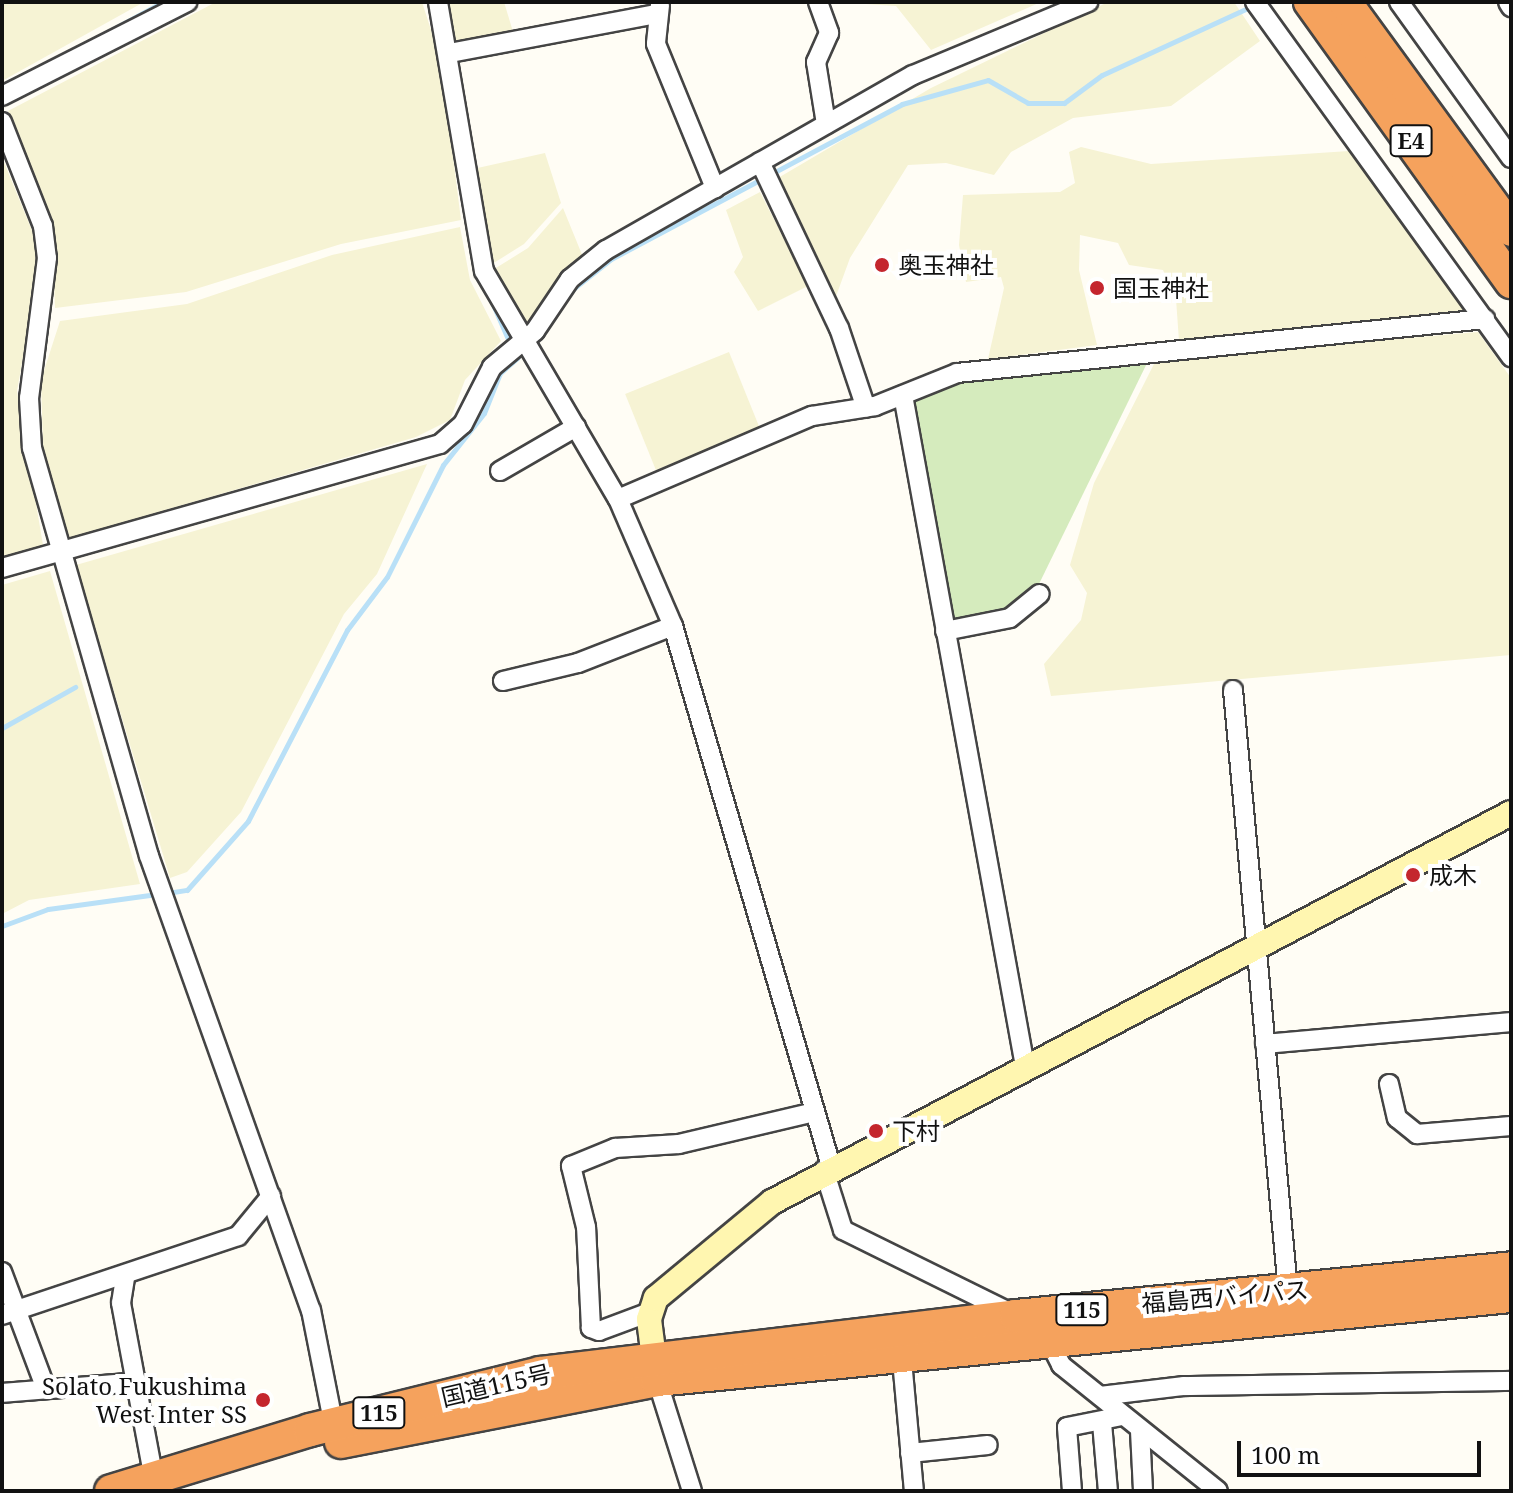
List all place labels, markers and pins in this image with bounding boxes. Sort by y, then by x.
place label: 奥玉神社 [898,251,994,279]
marker: 奥玉神社 [873,256,891,274]
place label: 国玉神社 [1113,274,1209,302]
marker: 国玉神社 [1088,279,1106,297]
place label: 成木 [1429,861,1477,889]
marker: 成木 [1404,866,1422,884]
place label: 下村 [892,1117,940,1145]
marker: 下村 [867,1122,885,1140]
place label: Solato Fukushima West Inter SS [42,1372,247,1428]
marker: Solato Fukushima West Inter SS [254,1391,272,1409]

